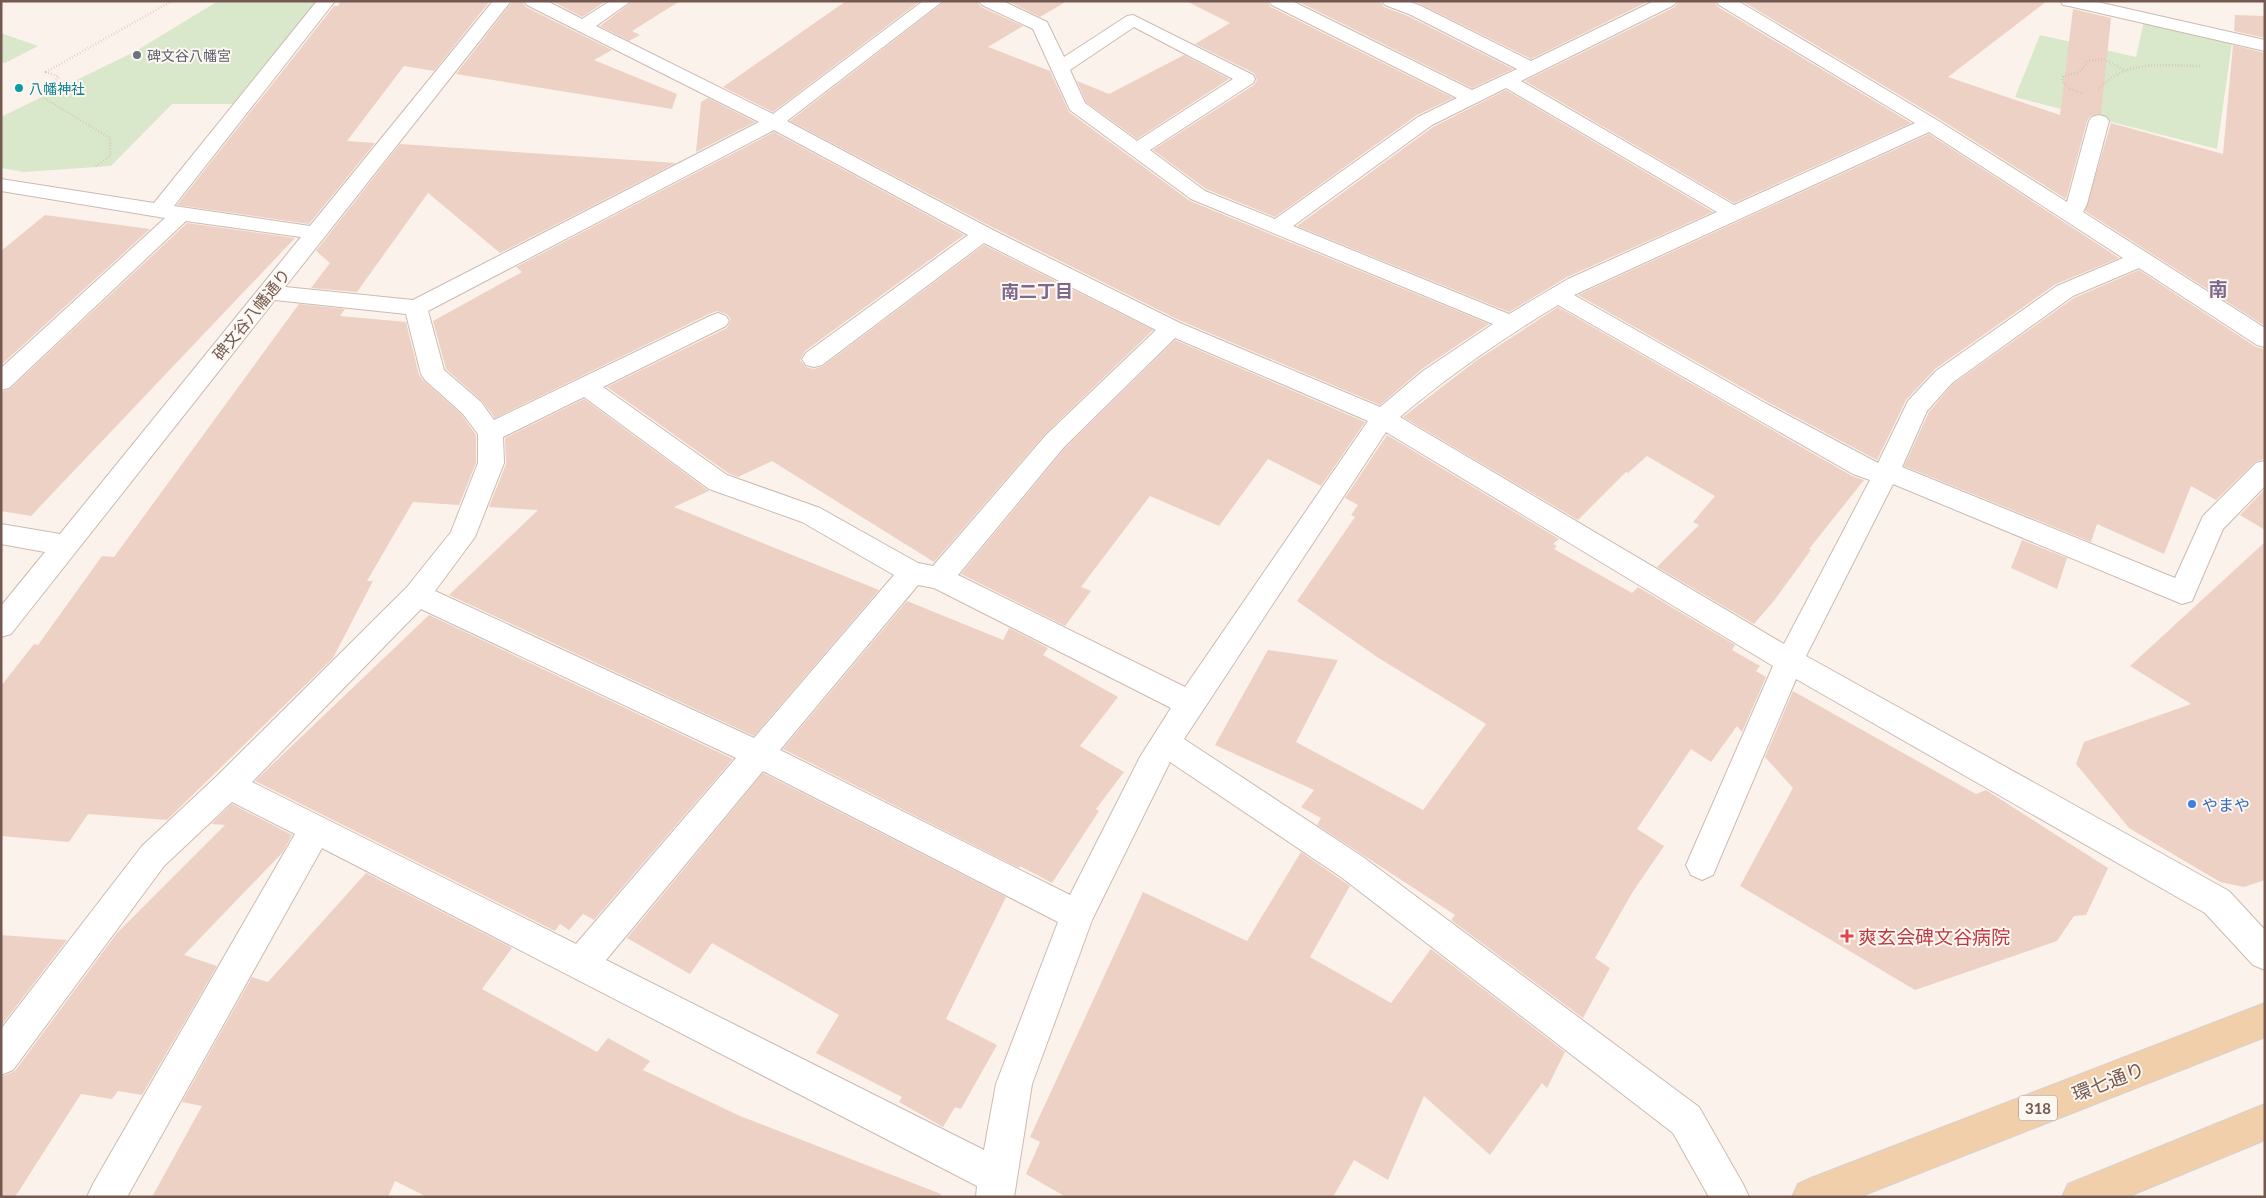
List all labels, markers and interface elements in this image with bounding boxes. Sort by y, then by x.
place label: 碑文谷八幡宮 [147,47,231,64]
marker: 碑文谷八幡宮 [131,49,143,61]
place label: 八幡神社 [29,80,85,97]
marker: 八幡神社 [13,82,25,94]
street label: 碑文谷八幡通り [208,264,294,364]
district label: 南 [2208,277,2228,300]
district label: 南二丁目 [1001,280,1073,302]
place label: やまや [2202,795,2250,814]
marker: やまや [2186,798,2198,810]
place label: 爽玄会碑文谷病院 [1858,925,2010,948]
marker: 爽玄会碑文谷病院 [1840,929,1854,943]
street label: 環七通り [2068,1057,2148,1105]
road number: 318 [2019,1096,2057,1120]

